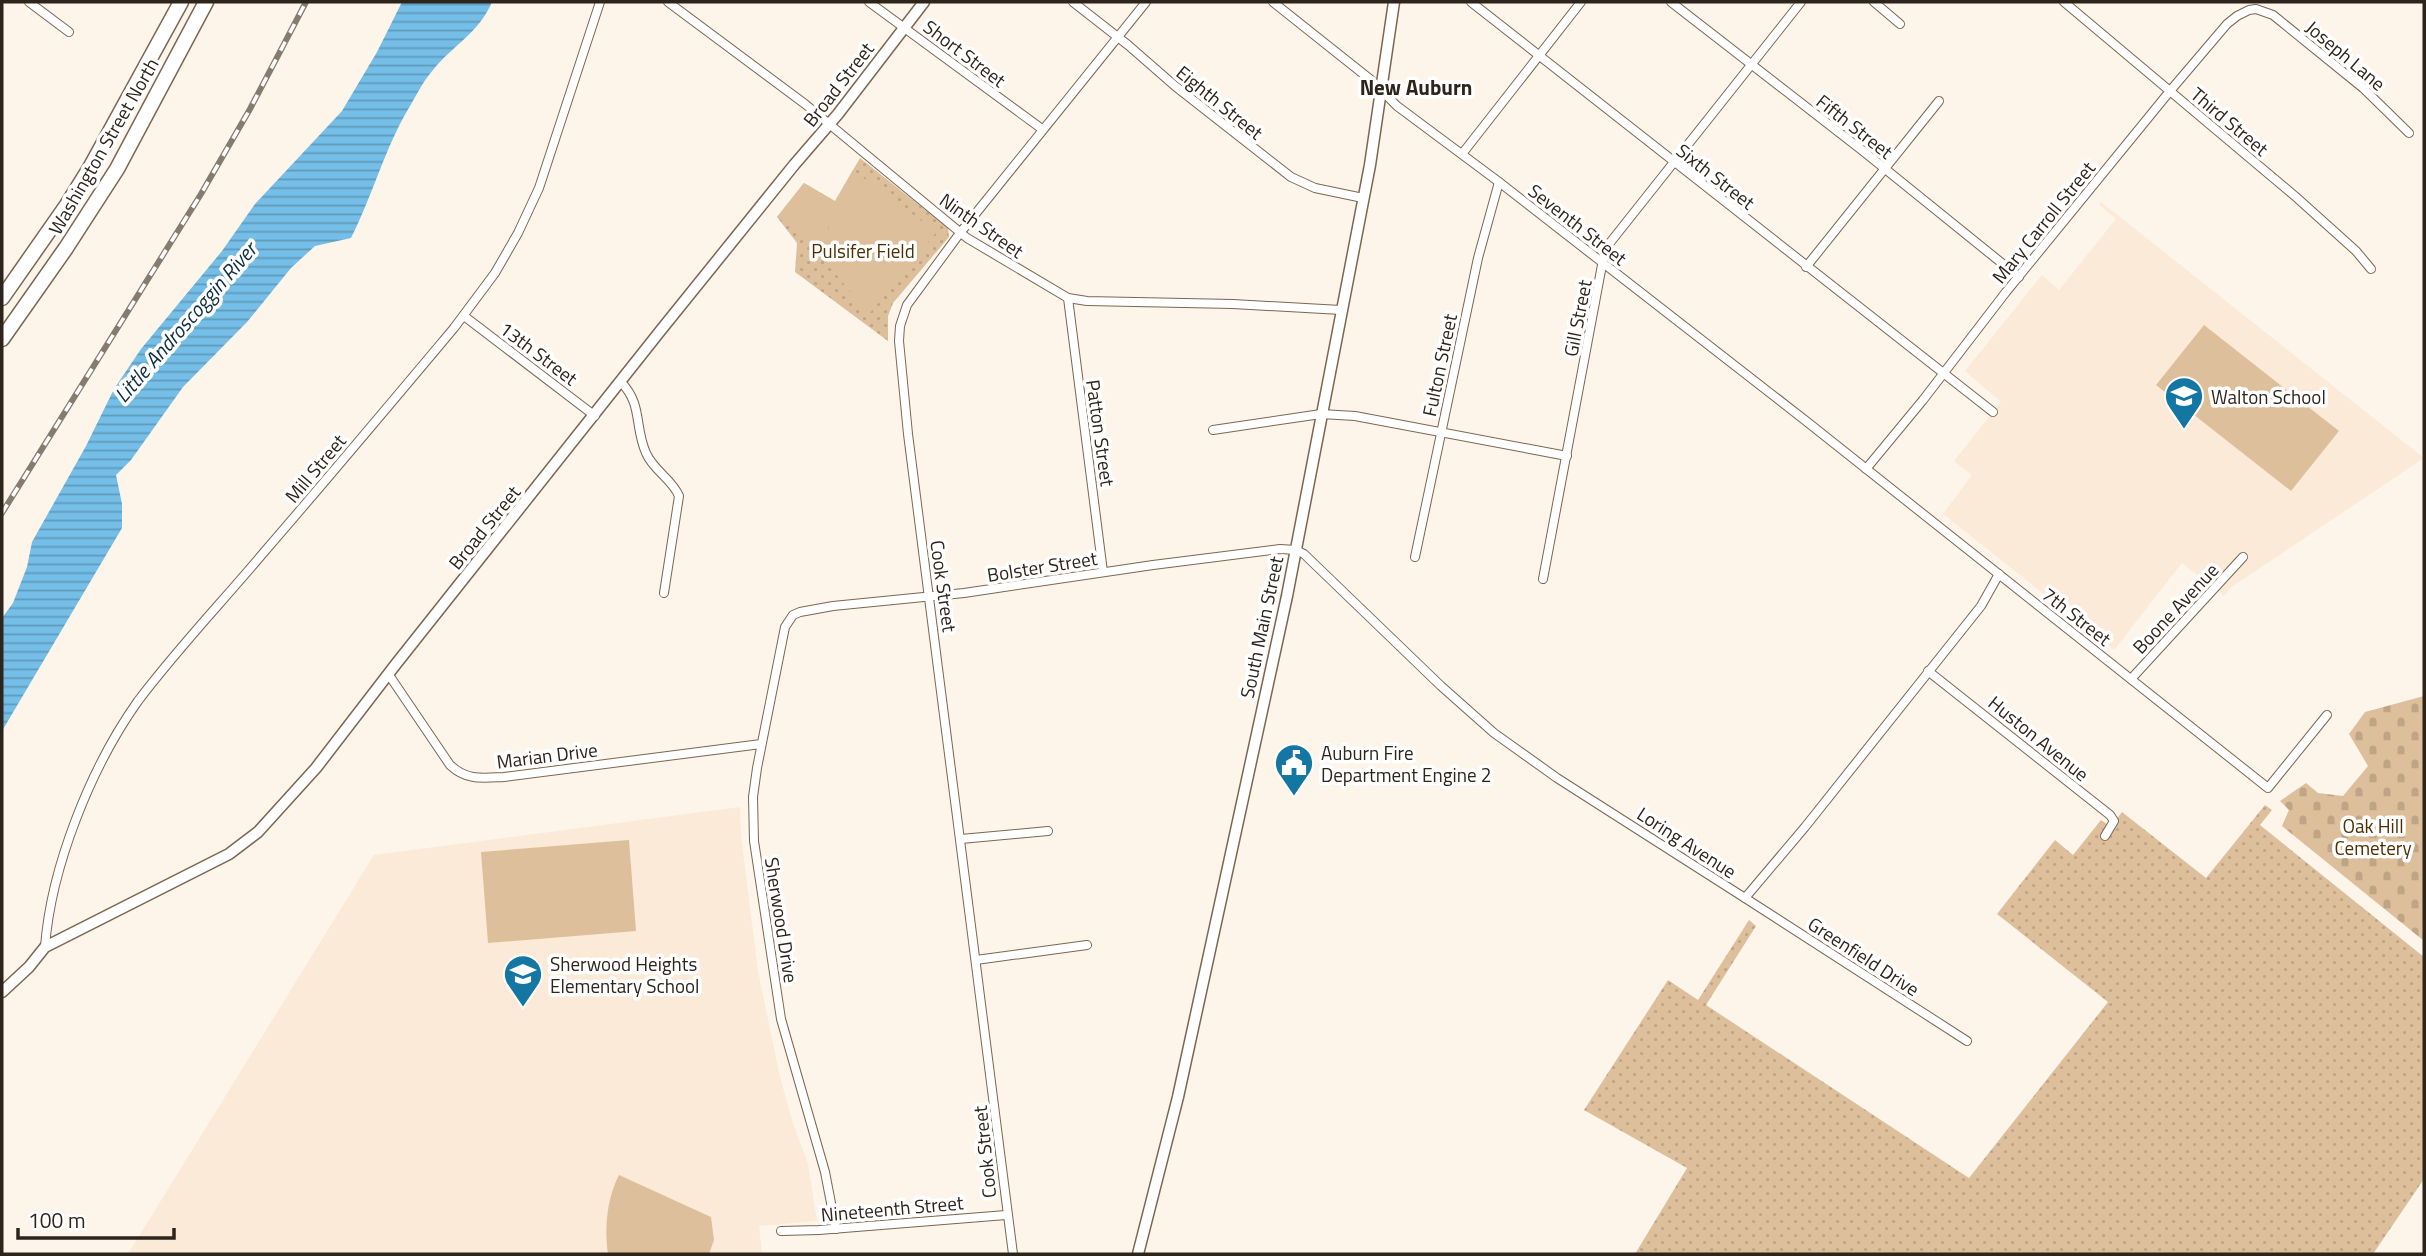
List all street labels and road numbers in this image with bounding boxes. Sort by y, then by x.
street label: Short Street [918,12,1013,94]
street label: Joseph Lane [2300,13,2392,97]
street label: Broad Street [796,35,881,133]
street label: Washington Street North [41,52,165,240]
street label: Eighth Street [1170,58,1270,146]
street label: Third Street [2185,80,2276,162]
street label: Fifth Street [1810,87,1900,165]
street label: Sixth Street [1670,136,1762,216]
street label: Mary Carroll Street [1984,154,2102,289]
street label: Seventh Street [1522,176,1634,272]
street label: Ninth Street [934,185,1030,265]
street label: Gill Street [1555,277,1599,359]
street label: Fulton Street [1414,311,1464,419]
street label: 13th Street [494,314,584,392]
street label: Patton Street [1079,378,1123,489]
street label: Mill Street [278,427,353,509]
street label: Broad Street [441,478,527,575]
street label: Cook Street [923,538,965,634]
street label: Bolster Street [985,543,1099,589]
street label: South Main Street [1232,553,1290,701]
street label: Boone Avenue [2125,556,2225,660]
street label: 7th Street [2036,580,2118,652]
street label: Huston Avenue [1982,688,2096,788]
street label: Marian Drive [495,734,599,776]
street label: Loring Avenue [1632,799,1742,885]
street label: Sherwood Drive [758,855,806,985]
street label: Greenfield Drive [1803,909,1925,1003]
street label: Cook Street [965,1104,1003,1200]
street label: Nineteenth Street [820,1187,965,1229]

